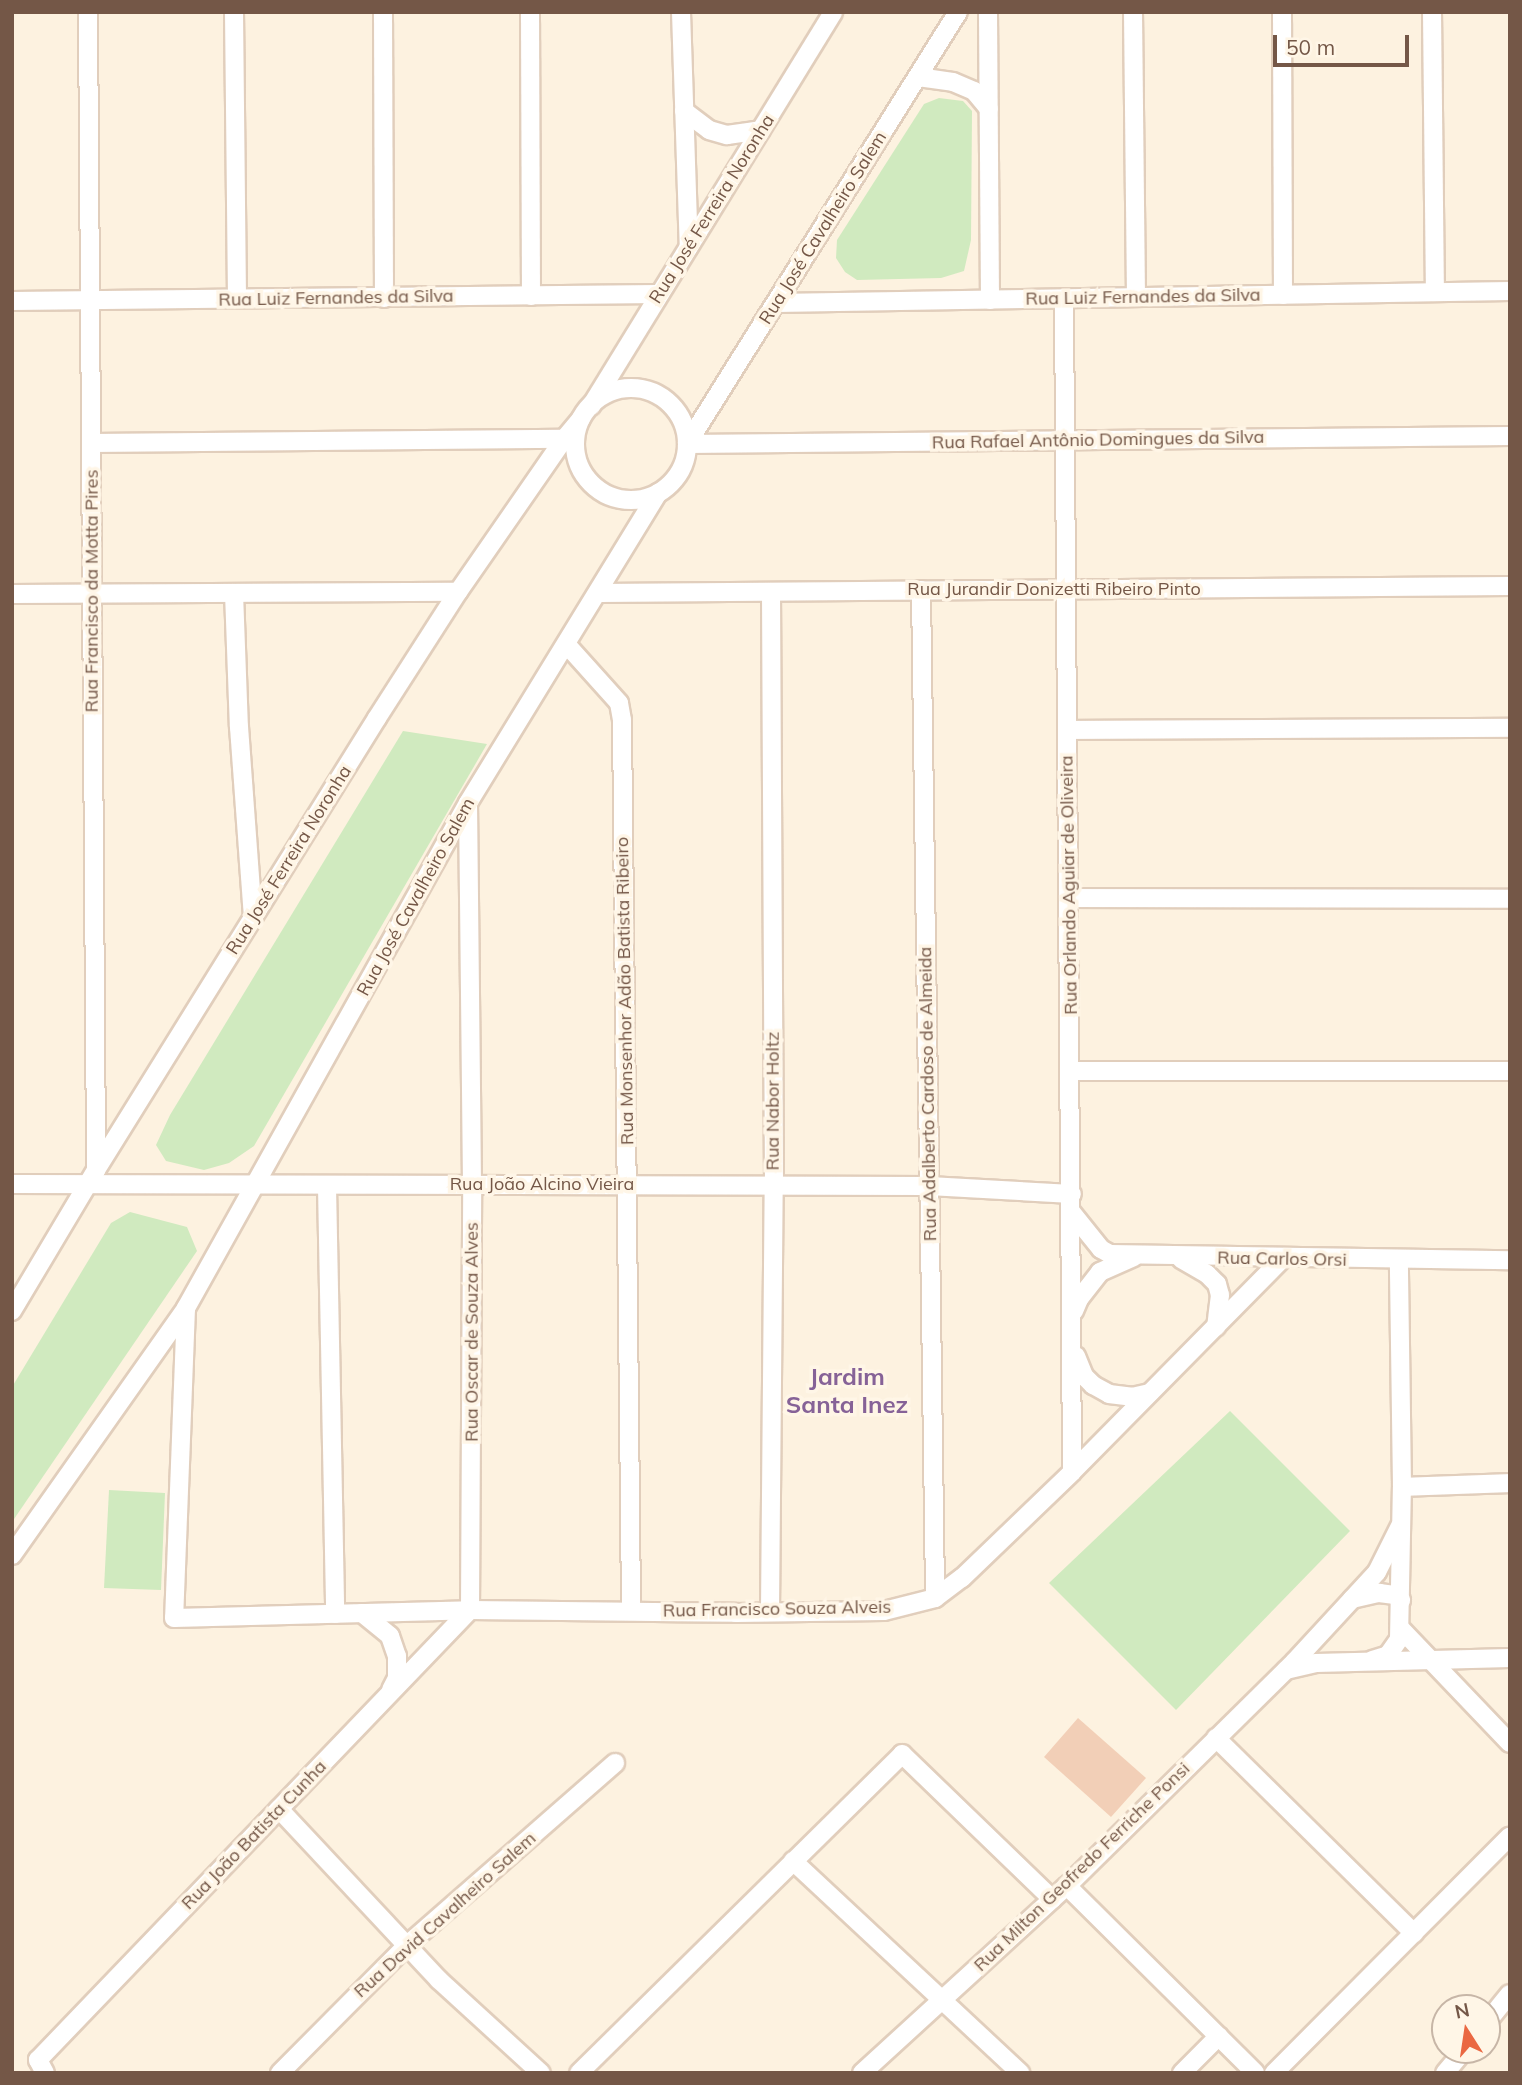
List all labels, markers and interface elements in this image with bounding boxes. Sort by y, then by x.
scale bar [1277,21,1414,65]
text: 50 m [1286,34,1335,60]
street label: Rua José Ferreira Noronha [645,110,779,308]
street label: Rua José Cavalheiro Salem [755,128,891,328]
street label: Rua Luiz Fernandes da Silva [1025,284,1261,310]
street label: Rua Luiz Fernandes da Silva [218,285,454,311]
street label: Rua Rafael Antônio Domingues da Silva [932,426,1264,454]
street label: Rua Francisco da Motta Pires [81,470,103,712]
street label: Rua Jurandir Donizetti Ribeiro Pinto [907,578,1201,600]
street label: Rua Orlando Aguiar de Oliveira [1056,755,1082,1015]
street label: Rua José Ferreira Noronha [222,761,356,959]
street label: Rua José Cavalheiro Salem [352,794,480,1000]
street label: Rua Monsenhor Adão Batista Ribeiro [612,837,638,1145]
street label: Rua Adalberto Cardoso de Almeida [915,947,941,1241]
street label: Rua Nabor Holtz [762,1032,784,1170]
street label: Rua João Alcino Vieira [450,1173,634,1195]
street label: Rua Oscar de Souza Alves [461,1222,483,1442]
street label: Rua Carlos Orsi [1217,1247,1347,1271]
district label: Jardim Santa Inez [786,1363,908,1419]
street label: Rua Francisco Souza Alveis [663,1596,891,1622]
street label: Rua João Batista Cunha [177,1756,331,1914]
street label: Rua Milton Geofredo Ferriche Ponsi [970,1758,1194,1976]
street label: Rua David Cavalheiro Salem [350,1828,540,2002]
north arrow [1431,1994,1501,2064]
text: N [1453,1997,1472,2024]

